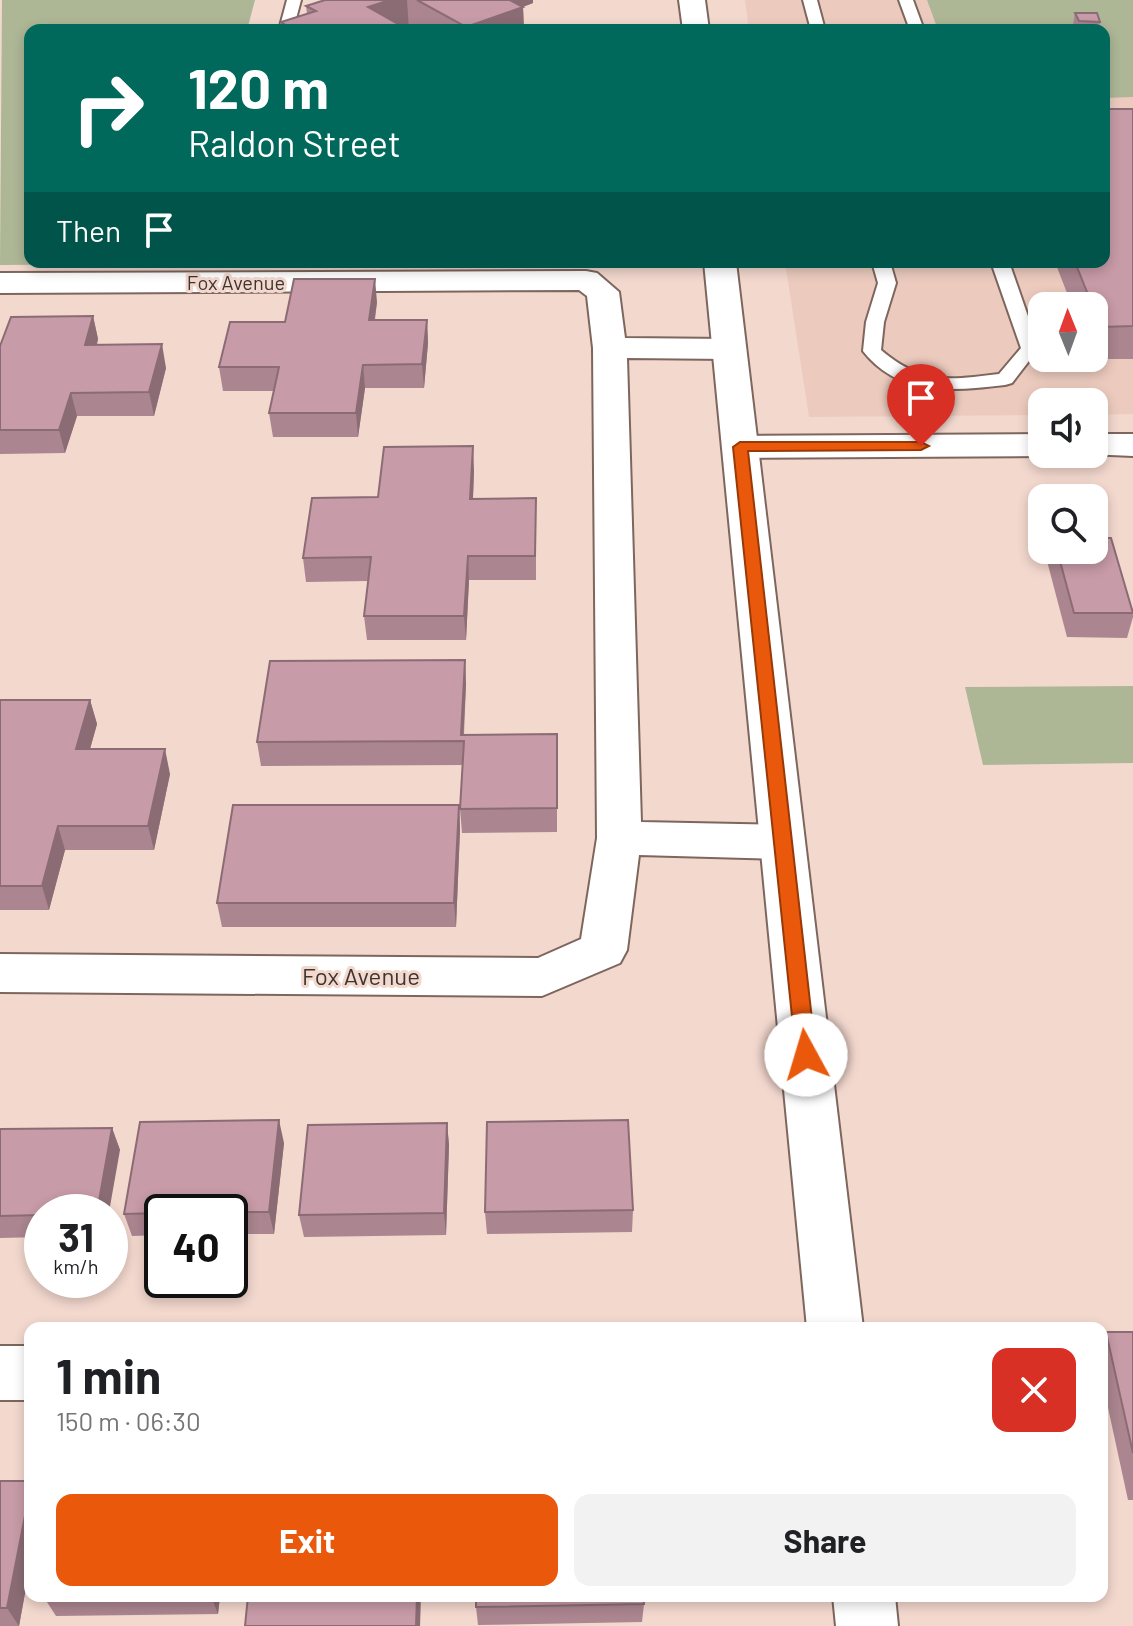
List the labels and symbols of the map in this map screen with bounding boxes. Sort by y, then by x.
street label: Fox Avenue [187,270,285,294]
north arrow [1028,292,1108,372]
pin [887,364,955,446]
street label: Fox Avenue [302,961,420,990]
position arrow [764,1013,848,1097]
speed limit sign: 40 [144,1194,248,1298]

